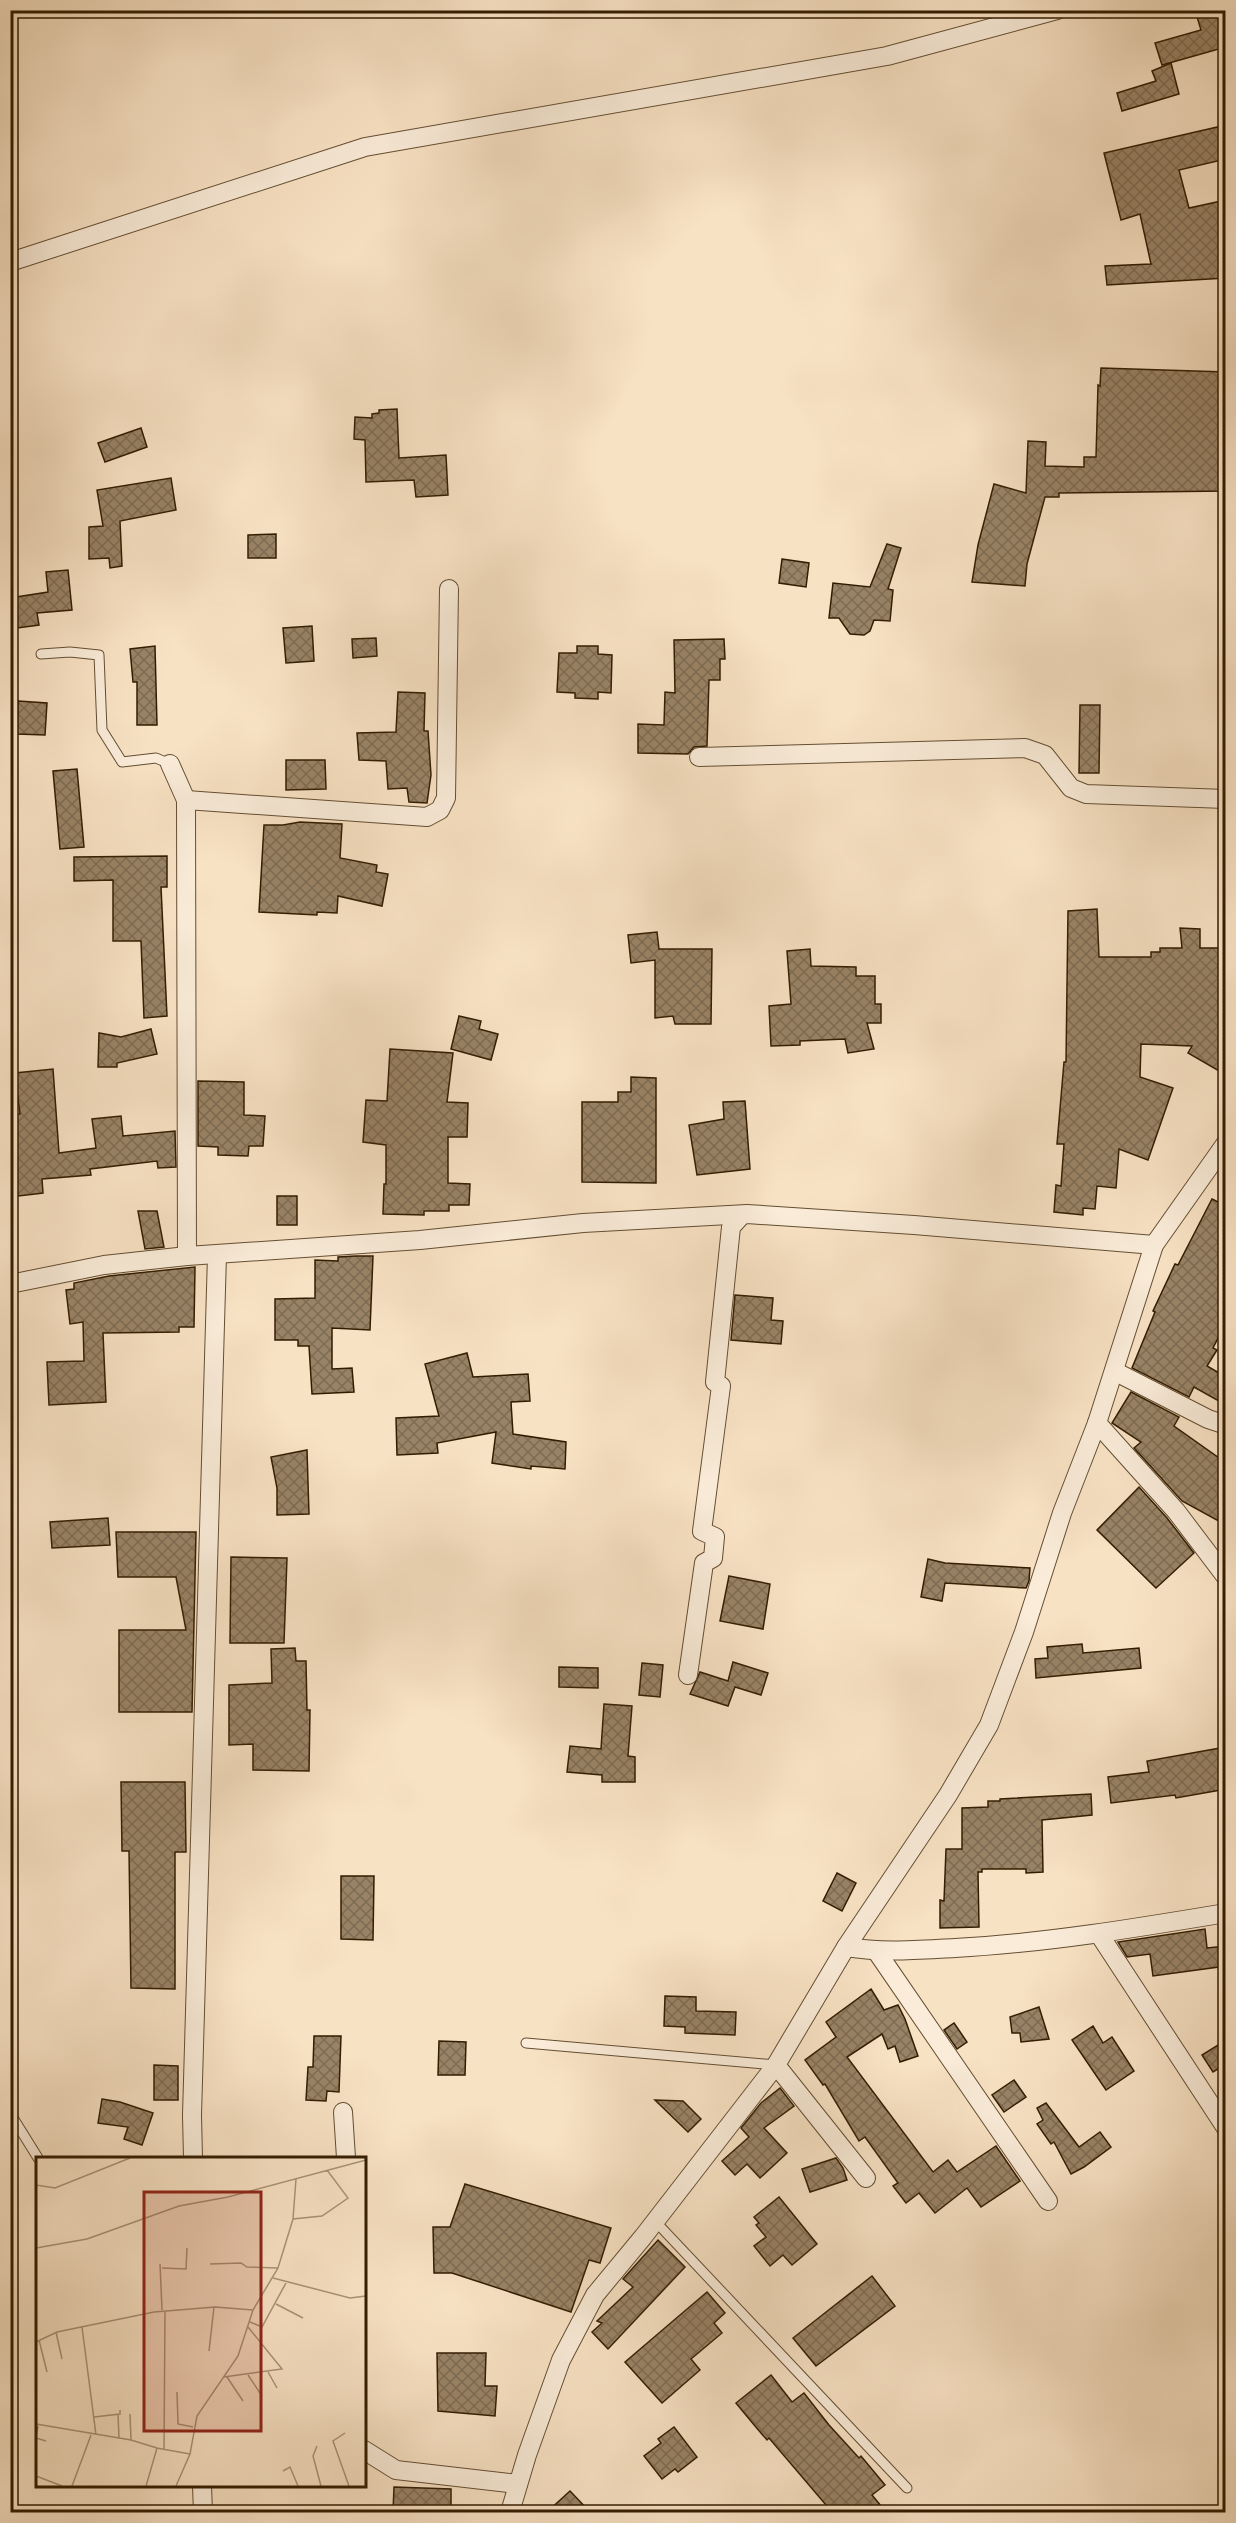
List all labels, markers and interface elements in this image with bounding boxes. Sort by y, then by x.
inset map [36,2157,366,2487]

